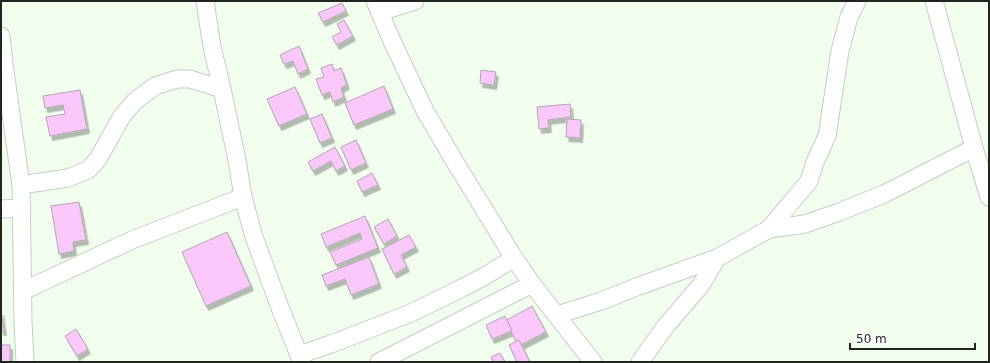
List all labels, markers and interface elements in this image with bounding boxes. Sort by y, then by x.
scale bar [850,325,975,351]
text: 50 m [856,332,887,346]

